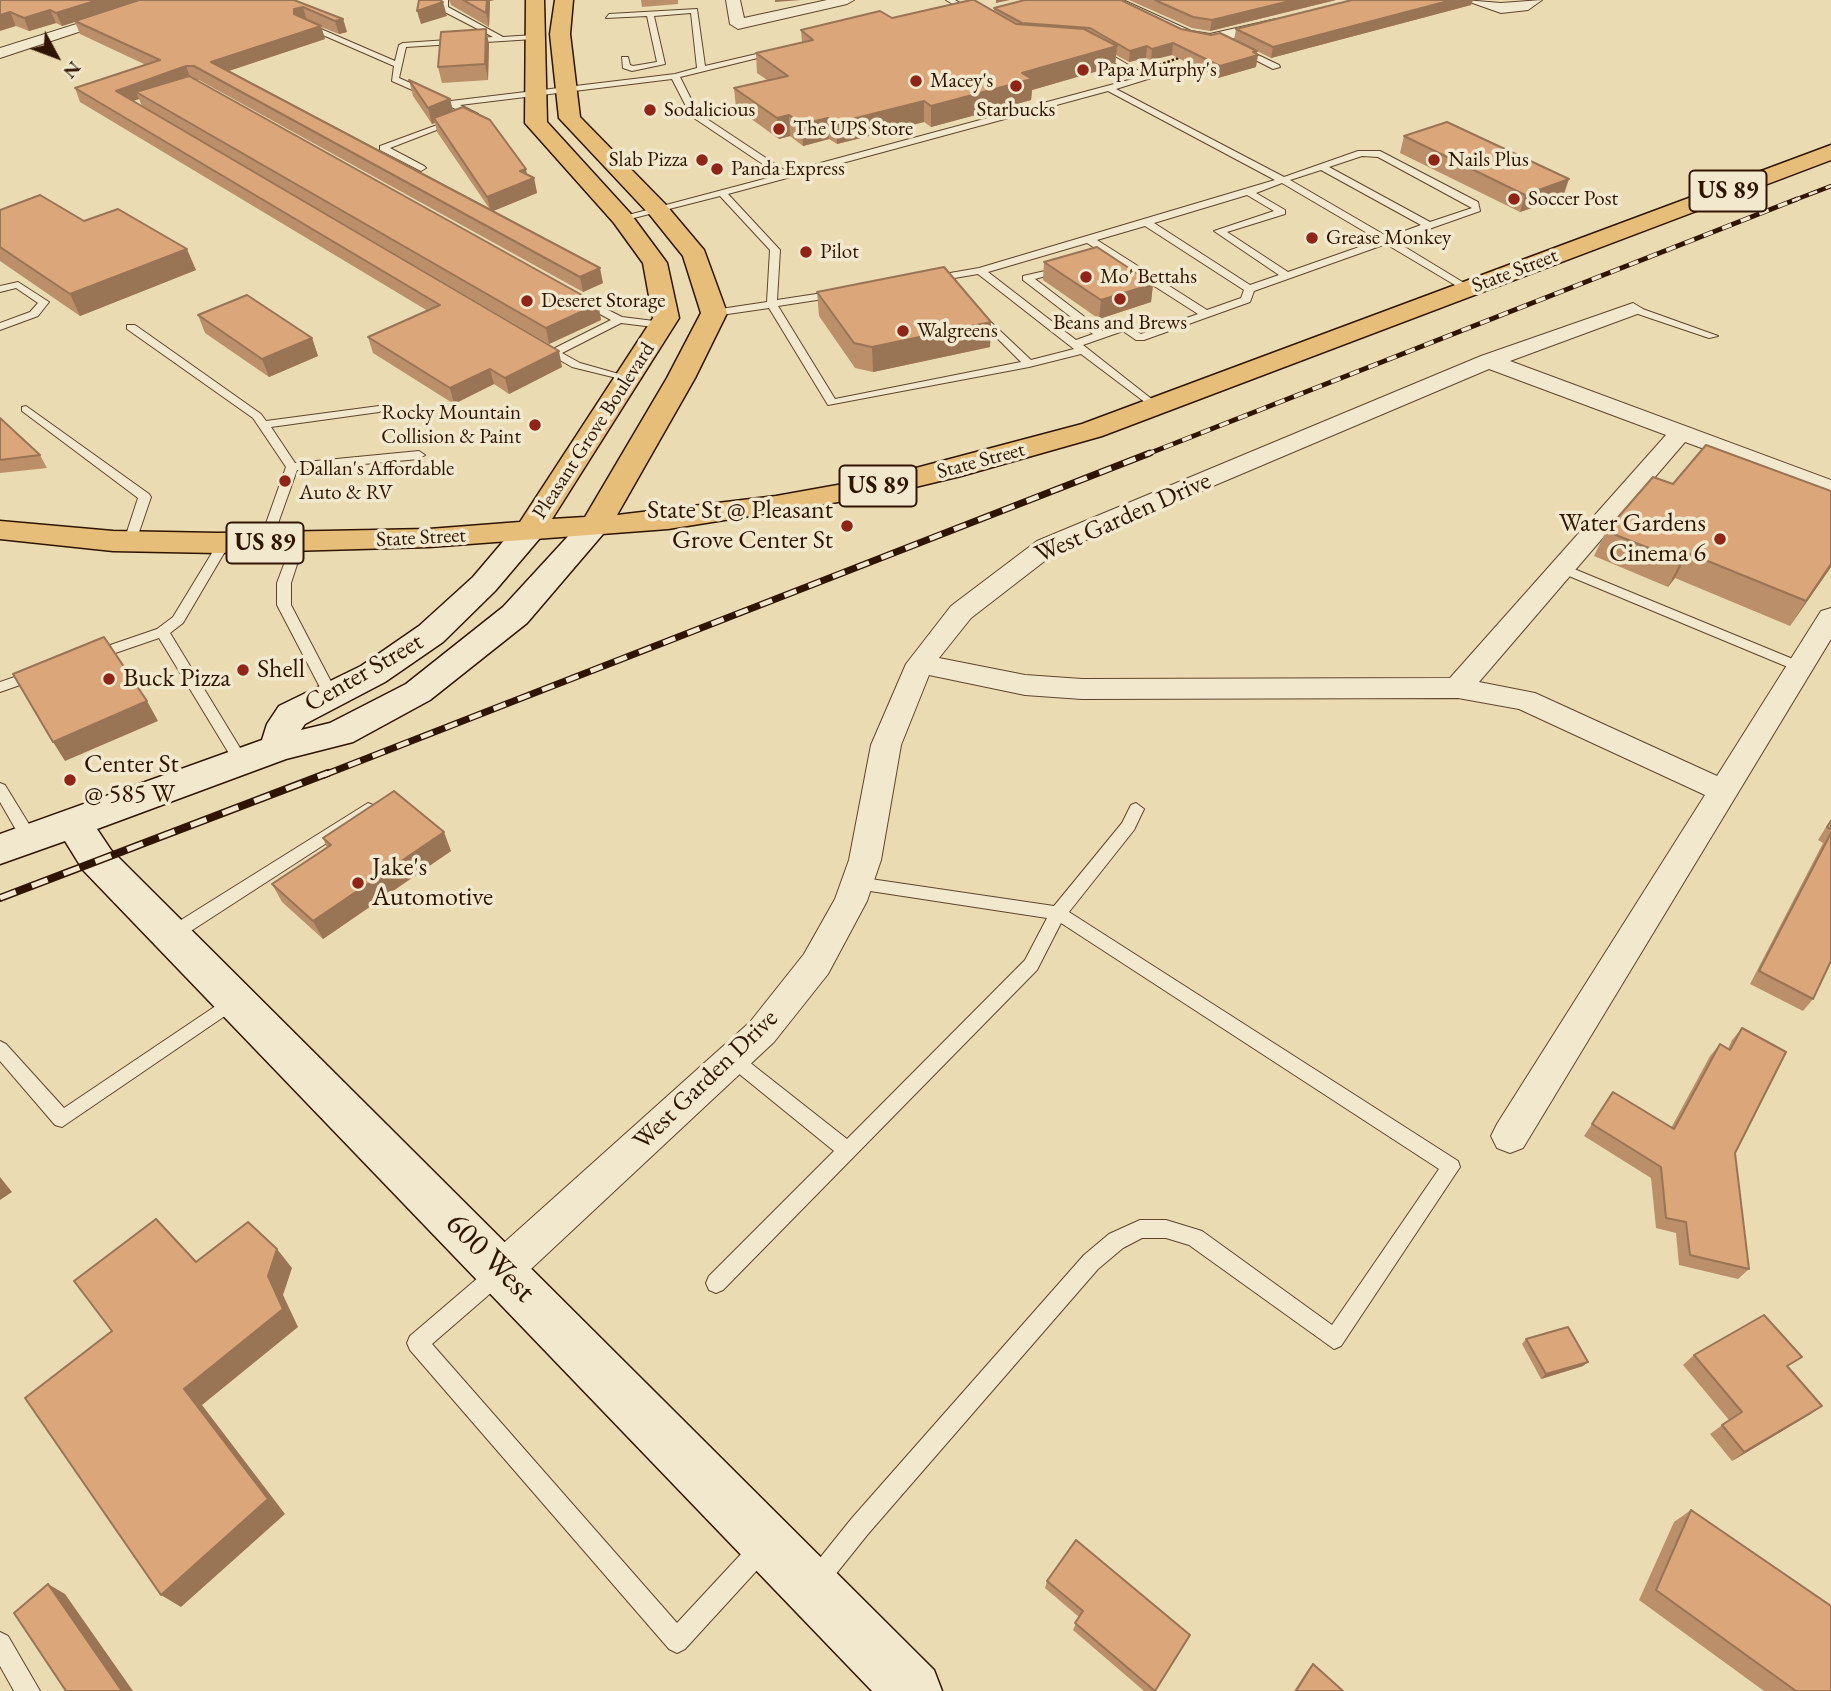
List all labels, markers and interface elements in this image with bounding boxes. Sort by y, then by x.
north arrow [21,21,91,91]
text: N [58,56,87,84]
place label: Papa Murphy's [1097,57,1217,83]
marker: Papa Murphy's [1075,62,1091,78]
place label: Macey's [930,68,993,94]
marker: Macey's [908,73,924,89]
marker: Starbucks [1008,78,1024,94]
place label: Sodalicious [664,97,755,123]
place label: Starbucks [977,97,1055,123]
marker: Sodalicious [642,102,658,118]
place label: The UPS Store [793,116,913,142]
marker: The UPS Store [771,121,787,137]
place label: Slab Pizza [609,147,688,173]
place label: Nails Plus [1448,147,1529,173]
marker: Slab Pizza [694,152,710,168]
marker: Nails Plus [1426,152,1442,168]
place label: Panda Express [731,156,845,182]
marker: Panda Express [709,161,725,177]
road number: US 89 [1690,170,1766,211]
place label: Soccer Post [1528,186,1618,212]
marker: Soccer Post [1506,191,1522,207]
place label: Grease Monkey [1326,225,1451,251]
marker: Grease Monkey [1304,230,1320,246]
place label: Pilot [820,239,859,265]
street label: State Street [1469,243,1561,299]
marker: Pilot [798,244,814,260]
place label: Mo' Bettahs [1100,264,1197,290]
marker: Mo' Bettahs [1078,269,1094,285]
place label: Deseret Storage [541,288,665,314]
marker: Beans and Brews [1112,291,1128,307]
marker: Deseret Storage [519,293,535,309]
place label: Beans and Brews [1053,310,1187,336]
place label: Walgreens [917,318,998,344]
marker: Walgreens [895,323,911,339]
street label: Pleasant Grove Boulevard [527,338,661,524]
place label: Rocky Mountain Collision & Paint [381,400,521,450]
marker: Rocky Mountain Collision & Paint [527,417,543,433]
street label: State Street [934,437,1028,485]
place label: Dallan's Affordable Auto & RV [299,456,454,506]
street label: West Garden Drive [1030,465,1216,571]
road number: US 89 [840,466,917,506]
marker: Dallan's Affordable Auto & RV [277,473,293,489]
place label: State St @ Pleasant Grove Center St [647,495,833,556]
place label: Water Gardens Cinema 6 [1559,508,1706,570]
marker: State St @ Pleasant Grove Center St [839,518,855,534]
road number: US 89 [226,522,304,564]
street label: State Street [375,523,467,553]
marker: Water Gardens Cinema 6 [1712,531,1728,547]
street label: Center Street [299,627,429,719]
place label: Shell [257,654,305,686]
marker: Shell [235,662,251,678]
place label: Buck Pizza [123,663,231,695]
marker: Buck Pizza [101,671,117,687]
place label: Center St @ 585 W [84,749,179,810]
marker: Center St @ 585 W [62,772,78,788]
place label: Jake's Automotive [372,852,493,914]
marker: Jake's Automotive [350,875,366,891]
street label: West Garden Drive [627,1003,785,1157]
street label: 600 West [437,1205,543,1311]

